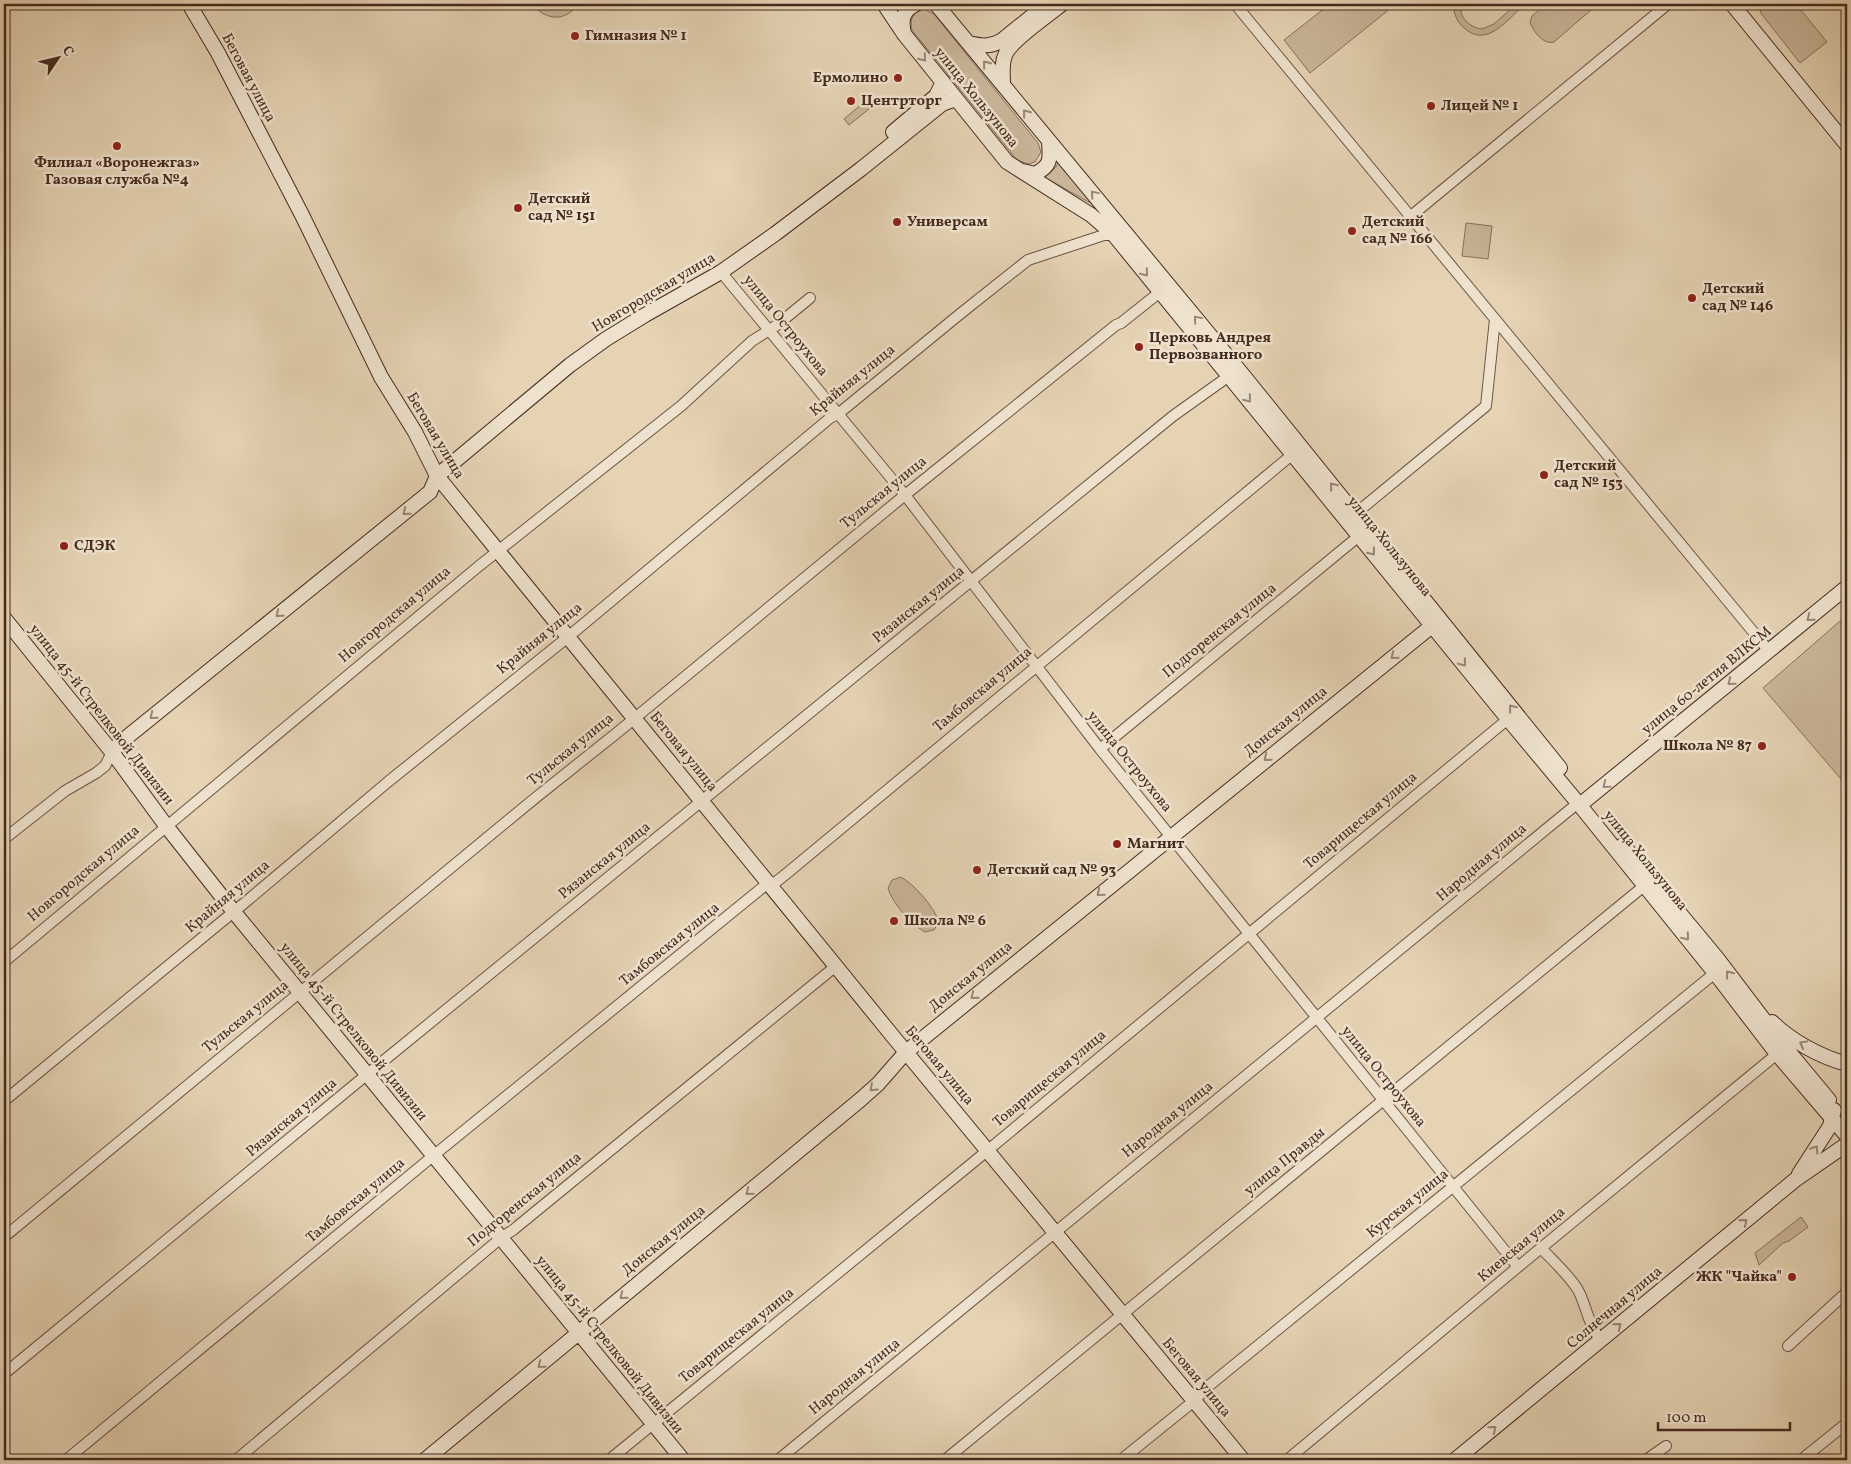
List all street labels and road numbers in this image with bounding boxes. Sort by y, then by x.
street label: Беговая улица [216,30,280,126]
street label: улица Хользунова [929,43,1023,153]
street label: Новгородская улица [588,248,720,338]
street label: улица Остроухова [737,271,833,381]
street label: Крайняя улица [806,340,900,422]
street label: Беговая улица [401,389,469,483]
street label: Тульская улица [836,452,932,534]
street label: улица Хользунова [1342,492,1436,602]
street label: Рязанская улица [868,561,970,649]
street label: Новгородская улица [334,562,456,668]
street label: Подгоренская улица [1159,578,1281,684]
street label: Крайняя улица [493,598,587,680]
street label: улица 45-й Стрелковой Дивизии [24,620,178,810]
street label: улица 60-летия ВЛКСМ [1637,622,1777,740]
street label: Тамбовская улица [929,642,1037,738]
street label: Донская улица [1240,682,1332,762]
street label: Беговая улица [644,707,722,797]
street label: улица Остроухова [1081,707,1177,817]
street label: Тульская улица [523,709,619,791]
street label: Товарищеская улица [1300,767,1422,875]
street label: улица Хользунова [1598,806,1692,916]
street label: Рязанская улица [554,817,656,905]
street label: Народная улица [1432,819,1532,907]
street label: Новгородская улица [23,821,145,927]
street label: Крайняя улица [181,855,275,939]
street label: Тамбовская улица [615,898,725,992]
street label: Донская улица [925,937,1017,1017]
street label: улица 45-й Стрелковой Дивизии [274,938,432,1126]
street label: Тульская улица [198,976,294,1058]
street label: Беговая улица [899,1022,979,1110]
street label: улица Остроухова [1335,1022,1431,1132]
street label: Товарищеская улица [989,1025,1111,1133]
street label: Рязанская улица [242,1074,342,1162]
street label: Народная улица [1118,1077,1218,1163]
street label: улица Правды [1240,1123,1330,1201]
street label: Подгоренская улица [464,1147,586,1253]
street label: Тамбовская улица [302,1153,410,1249]
street label: Курская улица [1362,1164,1454,1244]
street label: Донская улица [618,1201,710,1281]
street label: Киевская улица [1474,1202,1570,1288]
street label: улица 45-й Стрелковой Дивизии [530,1251,688,1439]
street label: Солнечная улица [1563,1262,1667,1354]
street label: Товарищеская улица [675,1283,799,1389]
street label: Народная улица [805,1334,905,1420]
street label: Беговая улица [1156,1334,1236,1422]

